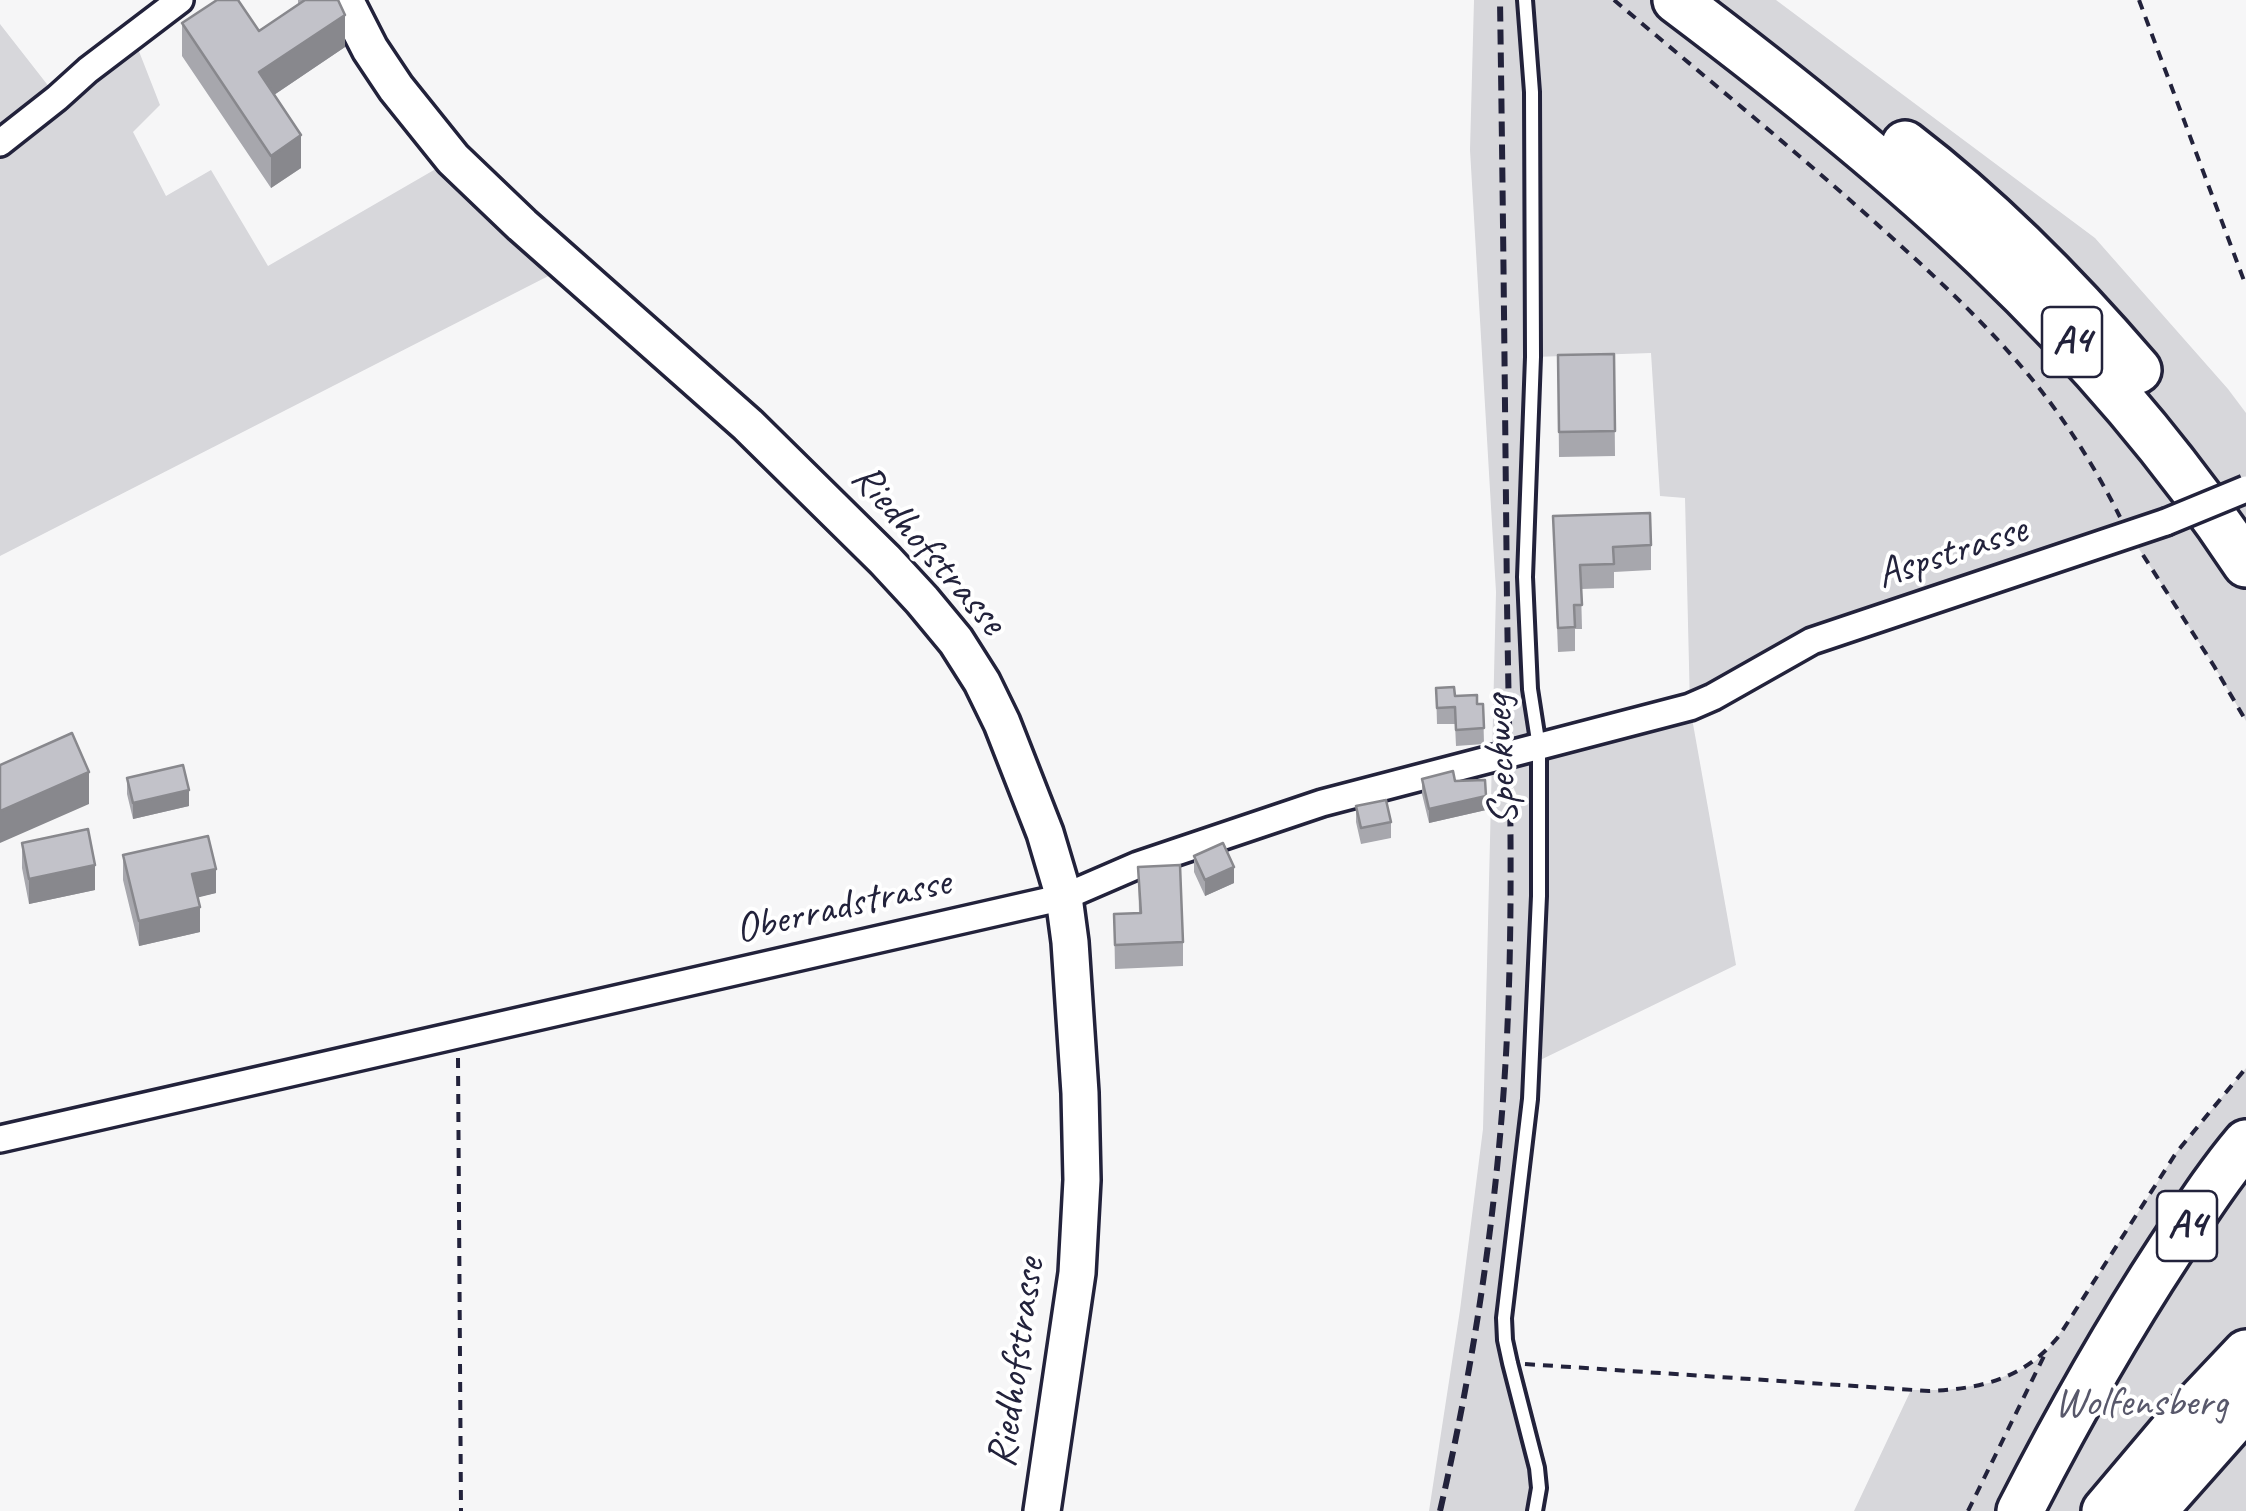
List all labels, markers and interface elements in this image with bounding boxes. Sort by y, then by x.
road number: A4 [2042,307,2102,377]
street label: Riedhofstrasse [840,454,1016,646]
street label: Aspstrasse [1871,505,2033,601]
street label: Speckweg [1473,694,1531,826]
street label: Oberradstrasse [731,858,955,956]
road number: A4 [2157,1191,2217,1261]
street label: Riedhofstrasse [977,1255,1057,1471]
park label: Wolfensberg [2054,1379,2228,1429]

